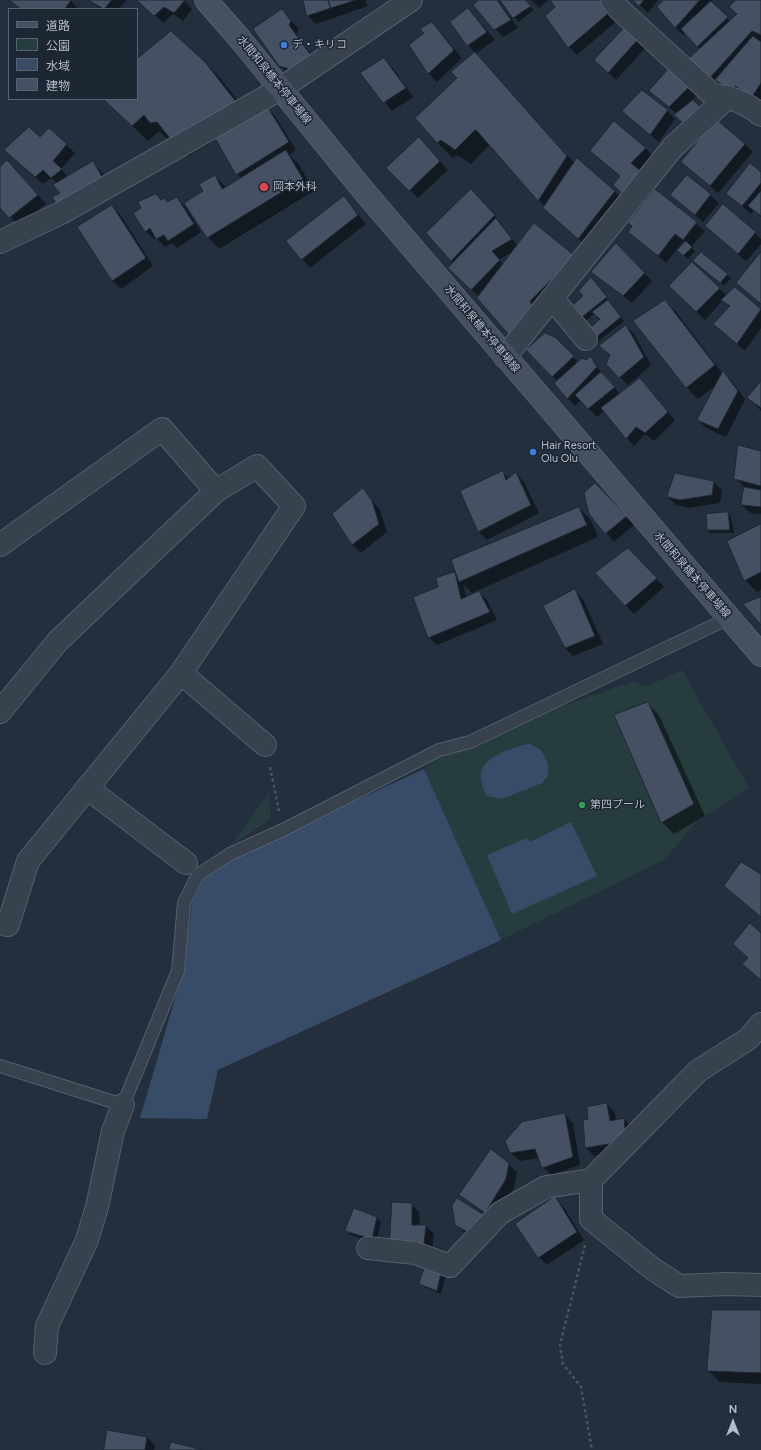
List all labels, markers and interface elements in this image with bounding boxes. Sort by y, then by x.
legend [8,8,138,100]
text: 道路 [46,19,70,33]
street label: 水間和泉橋本停車場線 [234,33,314,127]
place label: デ・キリコ [292,38,347,52]
text: 公園 [46,39,70,53]
marker: デ・キリコ [279,40,289,50]
text: 水域 [46,59,70,73]
text: 建物 [46,79,70,93]
place label: 岡本外科 [273,180,317,194]
marker: 岡本外科 [258,181,270,193]
street label: 水間和泉橋本停車場線 [442,283,522,375]
place label: Hair Resort Olu Olu [541,439,596,465]
marker: Hair Resort Olu Olu [528,447,538,457]
street label: 水間和泉橋本停車場線 [651,529,733,621]
place label: 第四プール [590,798,645,812]
marker: 第四プール [577,800,587,810]
north arrow [713,1402,753,1442]
text: N [729,1403,737,1416]

